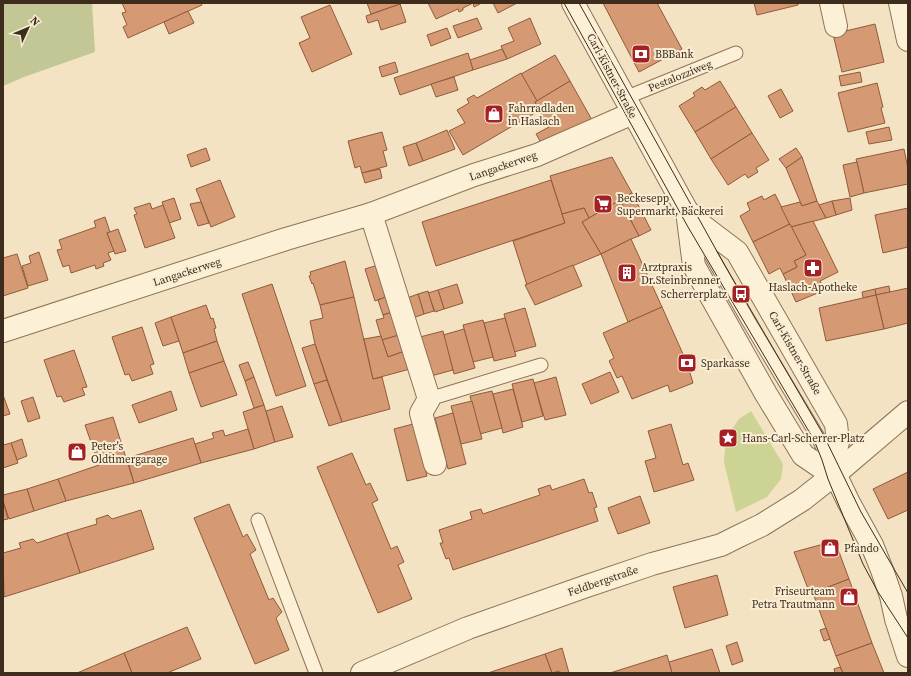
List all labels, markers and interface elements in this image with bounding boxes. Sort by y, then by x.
north arrow [8,8,48,48]
text: N [27,13,43,29]
street label: Carl-Kistner-Straße [583,31,641,121]
bank icon: BBBank [630,43,652,65]
place label: BBBank [655,47,694,62]
street label: Pestalozziweg [646,56,715,96]
place label: Fahrradladen in Haslach [508,101,575,129]
shop icon: Fahrradladen in Haslach [483,103,505,125]
street label: Langackerweg [467,147,539,185]
place label: Beckesepp Supermarkt, Bäckerei [617,191,724,219]
supermarket icon: Beckesepp Supermarkt, Bäckerei [592,193,614,215]
street label: Langackerweg [151,254,223,290]
pharmacy icon: Haslach-Apotheke [802,257,824,279]
place label: Arztpraxis Dr.Steinbrenner [641,260,721,288]
building icon: Arztpraxis Dr.Steinbrenner [616,262,638,284]
place label: Haslach-Apotheke [769,280,858,295]
bus stop icon: Scherrerplatz [730,283,752,305]
place label: Scherrerplatz [661,287,727,302]
street label: Carl-Kistner-Straße [765,309,825,398]
bank icon: Sparkasse [676,352,698,374]
place label: Sparkasse [701,356,750,371]
place icon: Hans-Carl-Scherrer-Platz [717,427,739,449]
place label: Hans-Carl-Scherrer-Platz [742,431,864,446]
place label: Peter's Oldtimergarage [91,439,168,467]
shop icon: Peter's Oldtimergarage [66,441,88,463]
shop icon: Pfando [819,537,841,559]
place label: Pfando [844,541,879,556]
street label: Feldbergstraße [566,562,641,600]
place label: Friseurteam Petra Trautmann [752,584,835,612]
shop icon: Friseurteam Petra Trautmann [838,586,860,608]

